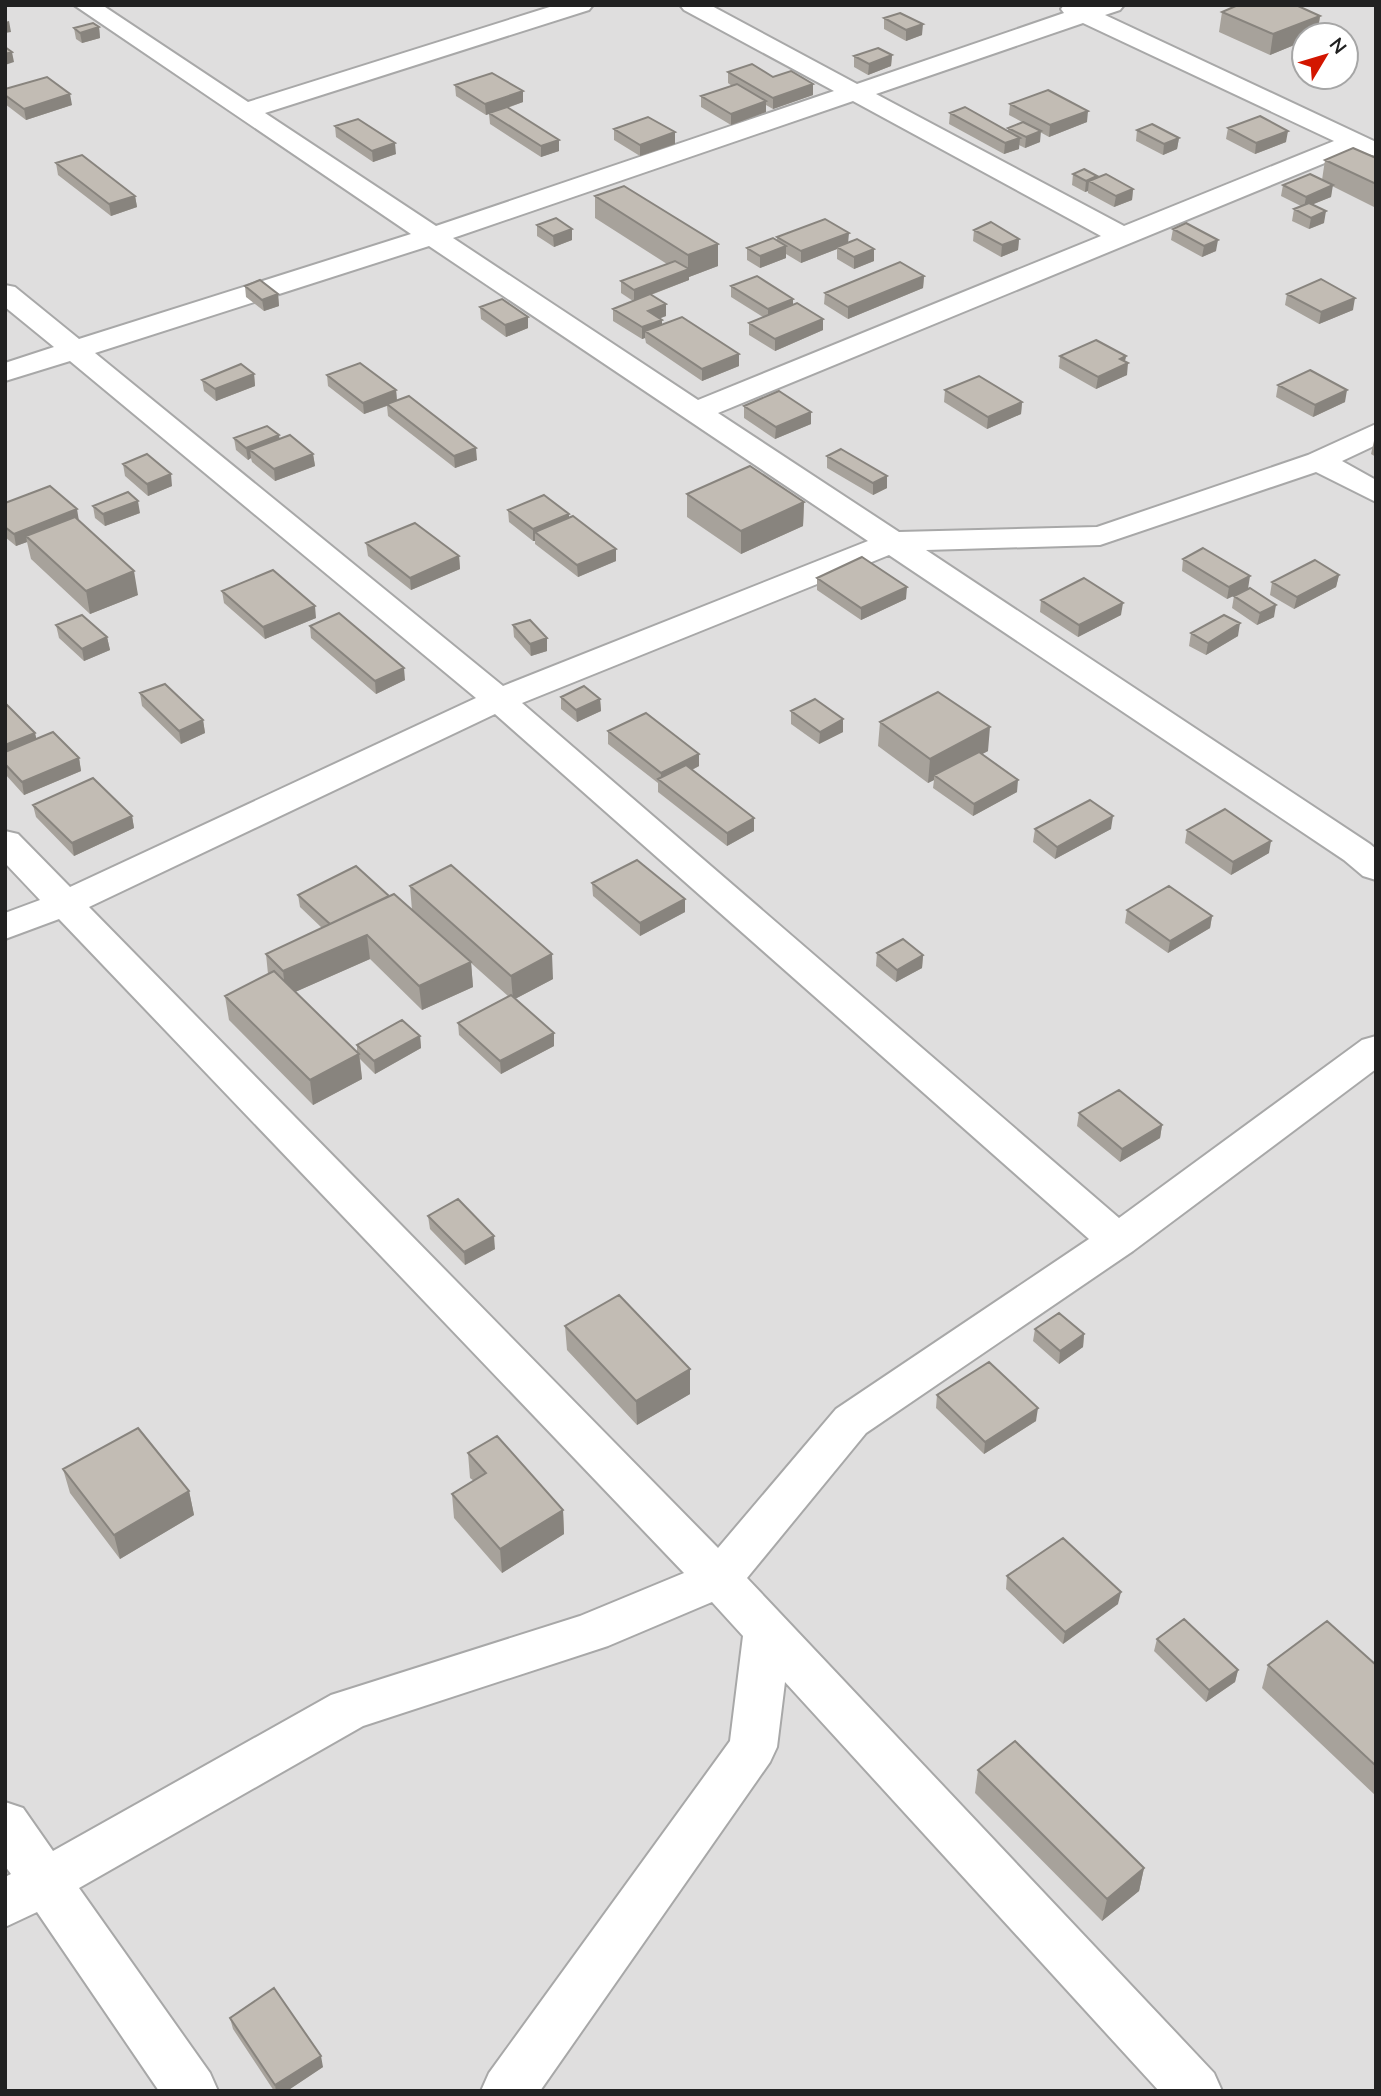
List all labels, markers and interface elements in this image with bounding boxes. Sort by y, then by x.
north arrow [1290,21,1360,91]
text: N [1323,33,1352,60]

